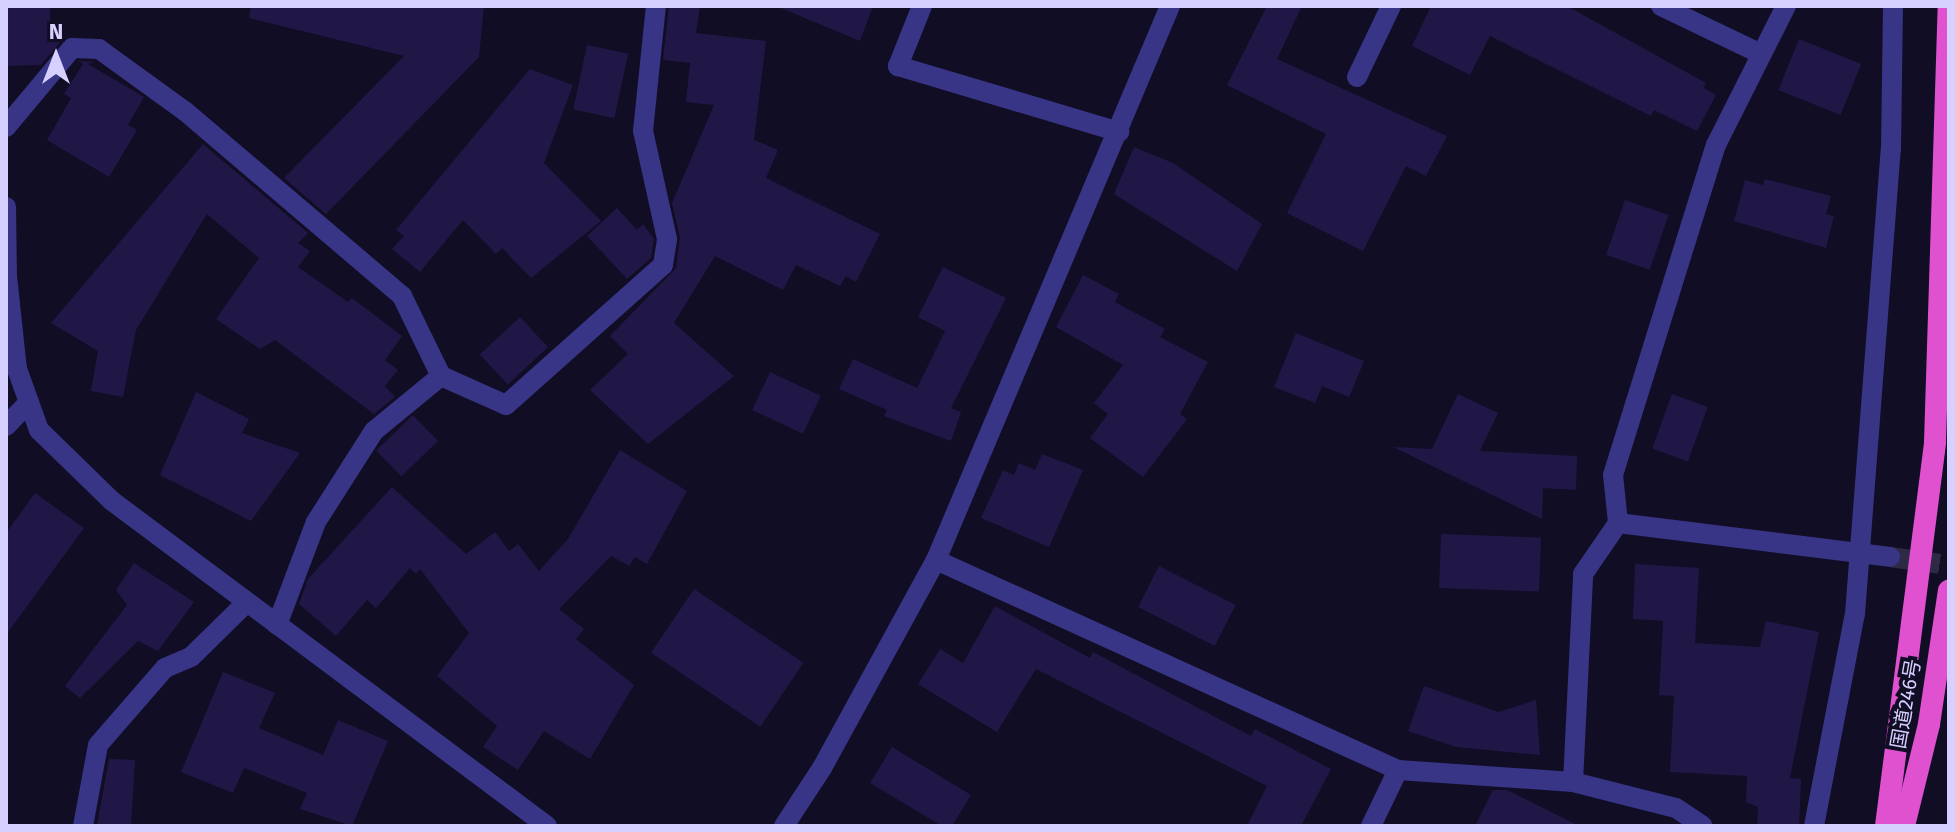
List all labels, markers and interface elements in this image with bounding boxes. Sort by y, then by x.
north arrow [16,16,96,96]
text: N [49,18,63,45]
street label: 国道246号 [1886,657,1926,751]

